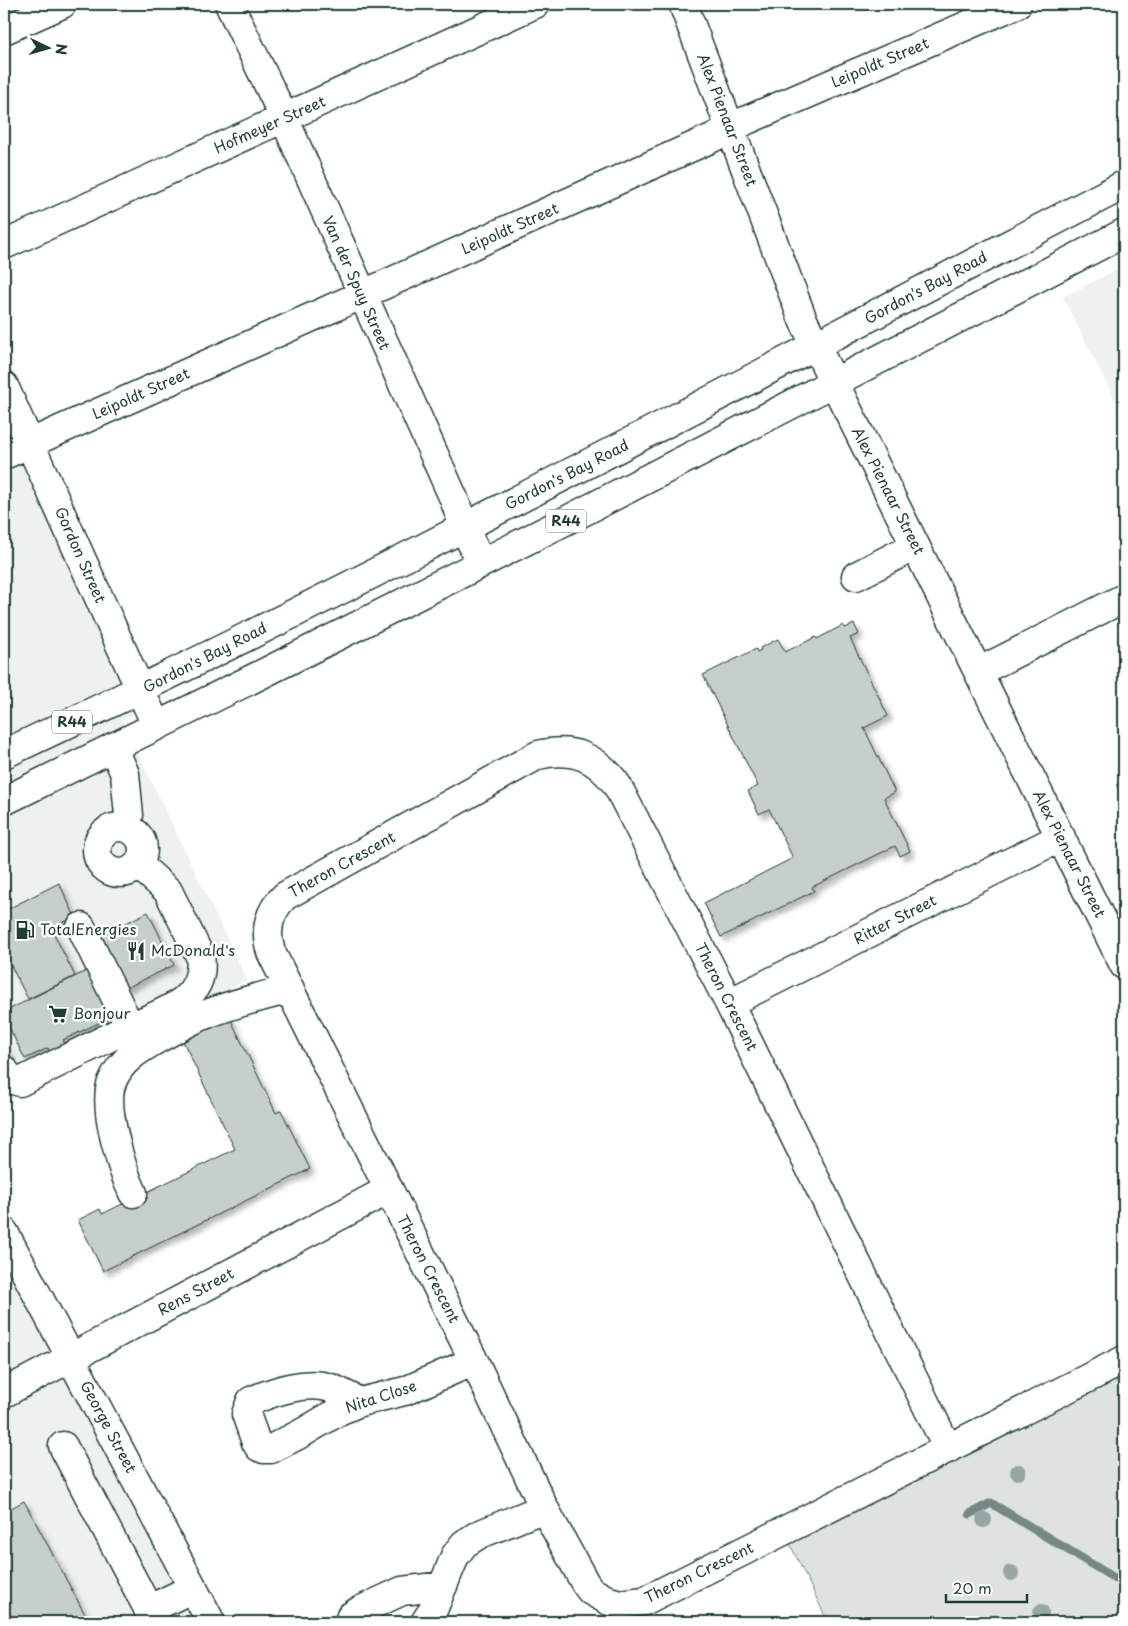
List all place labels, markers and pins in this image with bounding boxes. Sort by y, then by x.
place label: TotalEnergies [40,917,137,940]
fuel station icon: TotalEnergies [14,919,36,941]
place label: McDonald's [151,938,235,961]
restaurant icon: McDonald's [125,940,147,962]
place label: Bonjour [73,1001,130,1024]
supermarket icon: Bonjour [47,1003,69,1025]

